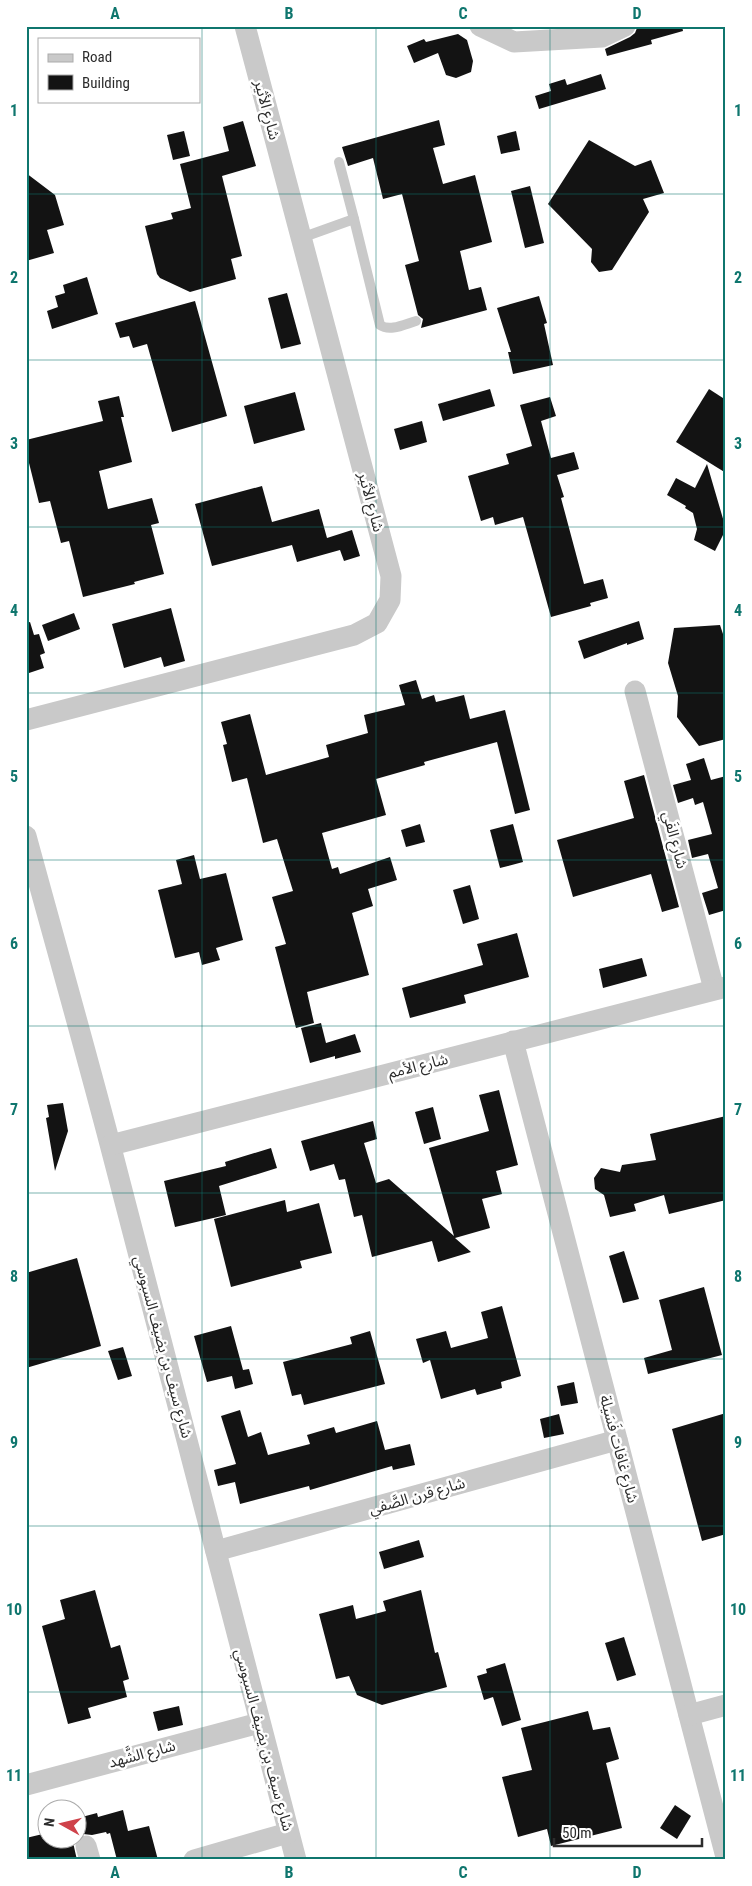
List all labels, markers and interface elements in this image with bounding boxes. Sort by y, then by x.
text: A [110,4,120,23]
text: B [285,4,294,23]
text: C [458,4,468,23]
text: D [632,4,642,23]
legend [38,38,200,102]
text: Road [82,48,112,66]
text: Building [82,74,130,92]
street label: شارع الأثير [247,77,284,143]
text: 1 [10,101,18,120]
text: 1 [734,101,742,120]
text: 2 [10,268,18,287]
text: 2 [734,268,742,287]
text: 3 [10,434,18,453]
text: 3 [734,434,742,453]
street label: شارع الأثير [351,469,388,535]
text: 4 [10,601,18,620]
text: 4 [734,601,742,620]
text: 5 [10,767,18,786]
text: 5 [734,767,742,786]
street label: شارع الفَي [656,809,691,872]
text: 6 [10,934,18,953]
text: 6 [734,934,742,953]
street label: شارع الأمم [386,1050,451,1085]
text: 7 [10,1100,18,1119]
text: 7 [734,1100,742,1119]
street label: شارع سيف بن يضيف السبوسي [127,1254,196,1441]
text: 8 [10,1267,18,1286]
text: 8 [734,1267,742,1286]
street label: شارع غافات فَسَيلة [593,1393,643,1506]
text: 9 [10,1433,18,1452]
text: 9 [734,1433,742,1452]
street label: شارع قرن الصَّفي [367,1474,468,1521]
text: 10 [6,1600,22,1619]
text: 10 [730,1600,746,1619]
street label: شارع سيف بن يضيف السبوسي [228,1647,297,1834]
street label: شارع الشَّهد [106,1734,178,1774]
text: 11 [6,1766,22,1785]
text: 11 [730,1766,746,1785]
north arrow [38,1798,88,1848]
scale bar [554,1816,702,1848]
text: N [41,1817,58,1828]
text: 50 m [562,1824,592,1842]
text: A [110,1863,120,1882]
text: B [285,1863,294,1882]
text: C [458,1863,468,1882]
text: D [632,1863,642,1882]

